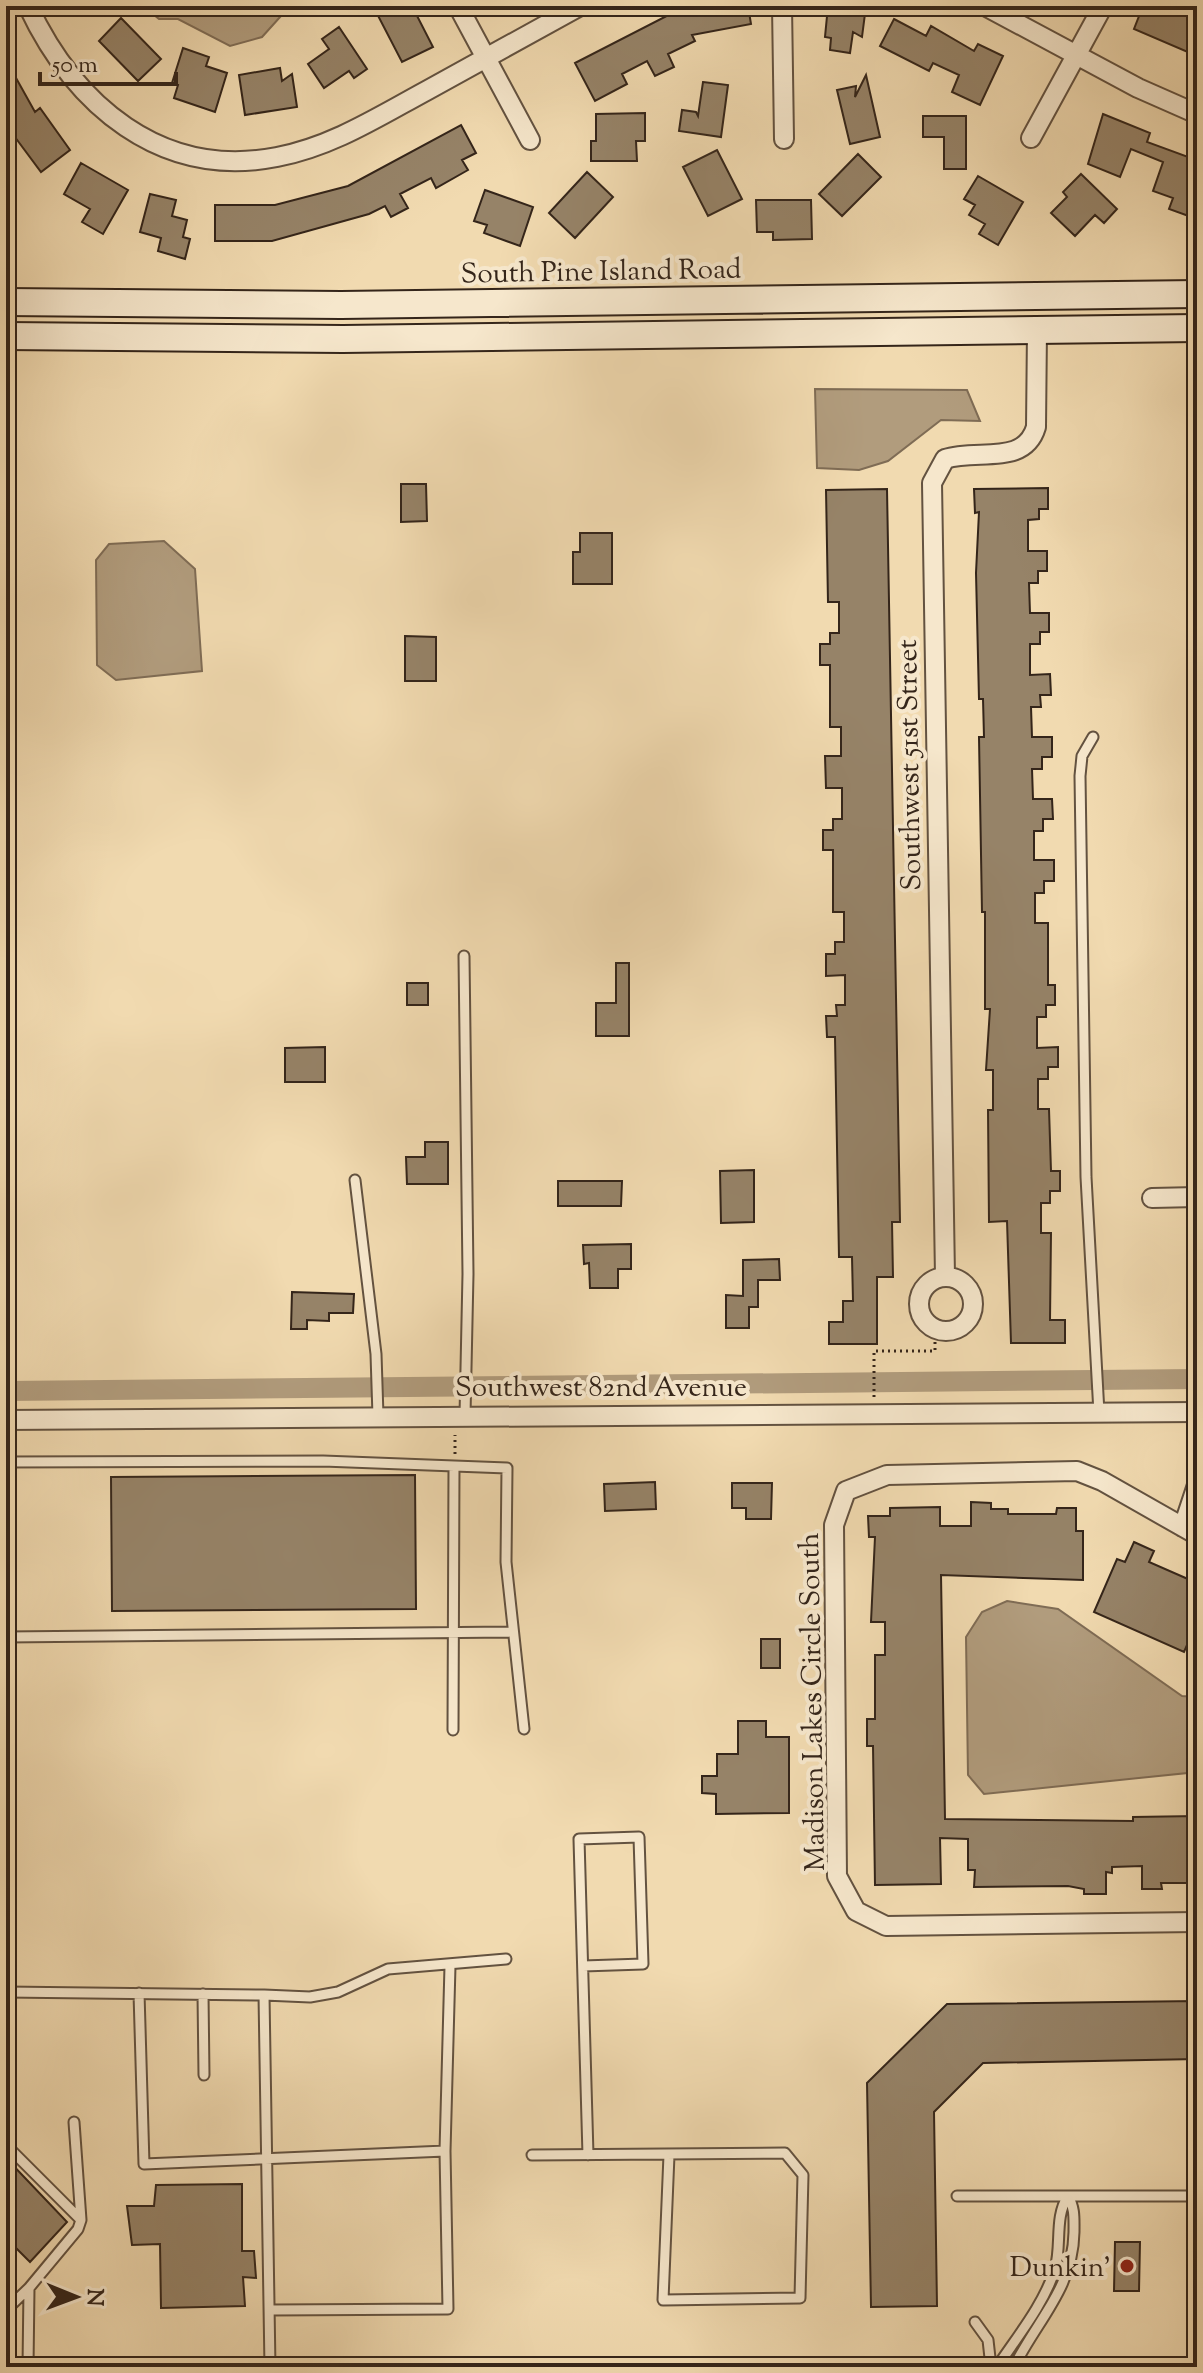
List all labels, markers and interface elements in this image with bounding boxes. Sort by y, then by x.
scale bar [40,36,176,86]
text: 50 m [50,49,98,83]
street label: South Pine Island Road [460,251,742,295]
street label: Southwest 51st Street [889,638,933,891]
street label: Southwest 82nd Avenue [455,1369,747,1409]
street label: Madison Lakes Circle South [791,1532,837,1872]
place label: Dunkin' [1010,2249,1111,2289]
north arrow [36,2257,116,2337]
marker: Dunkin' [1118,2257,1136,2275]
text: N [77,2288,109,2307]

